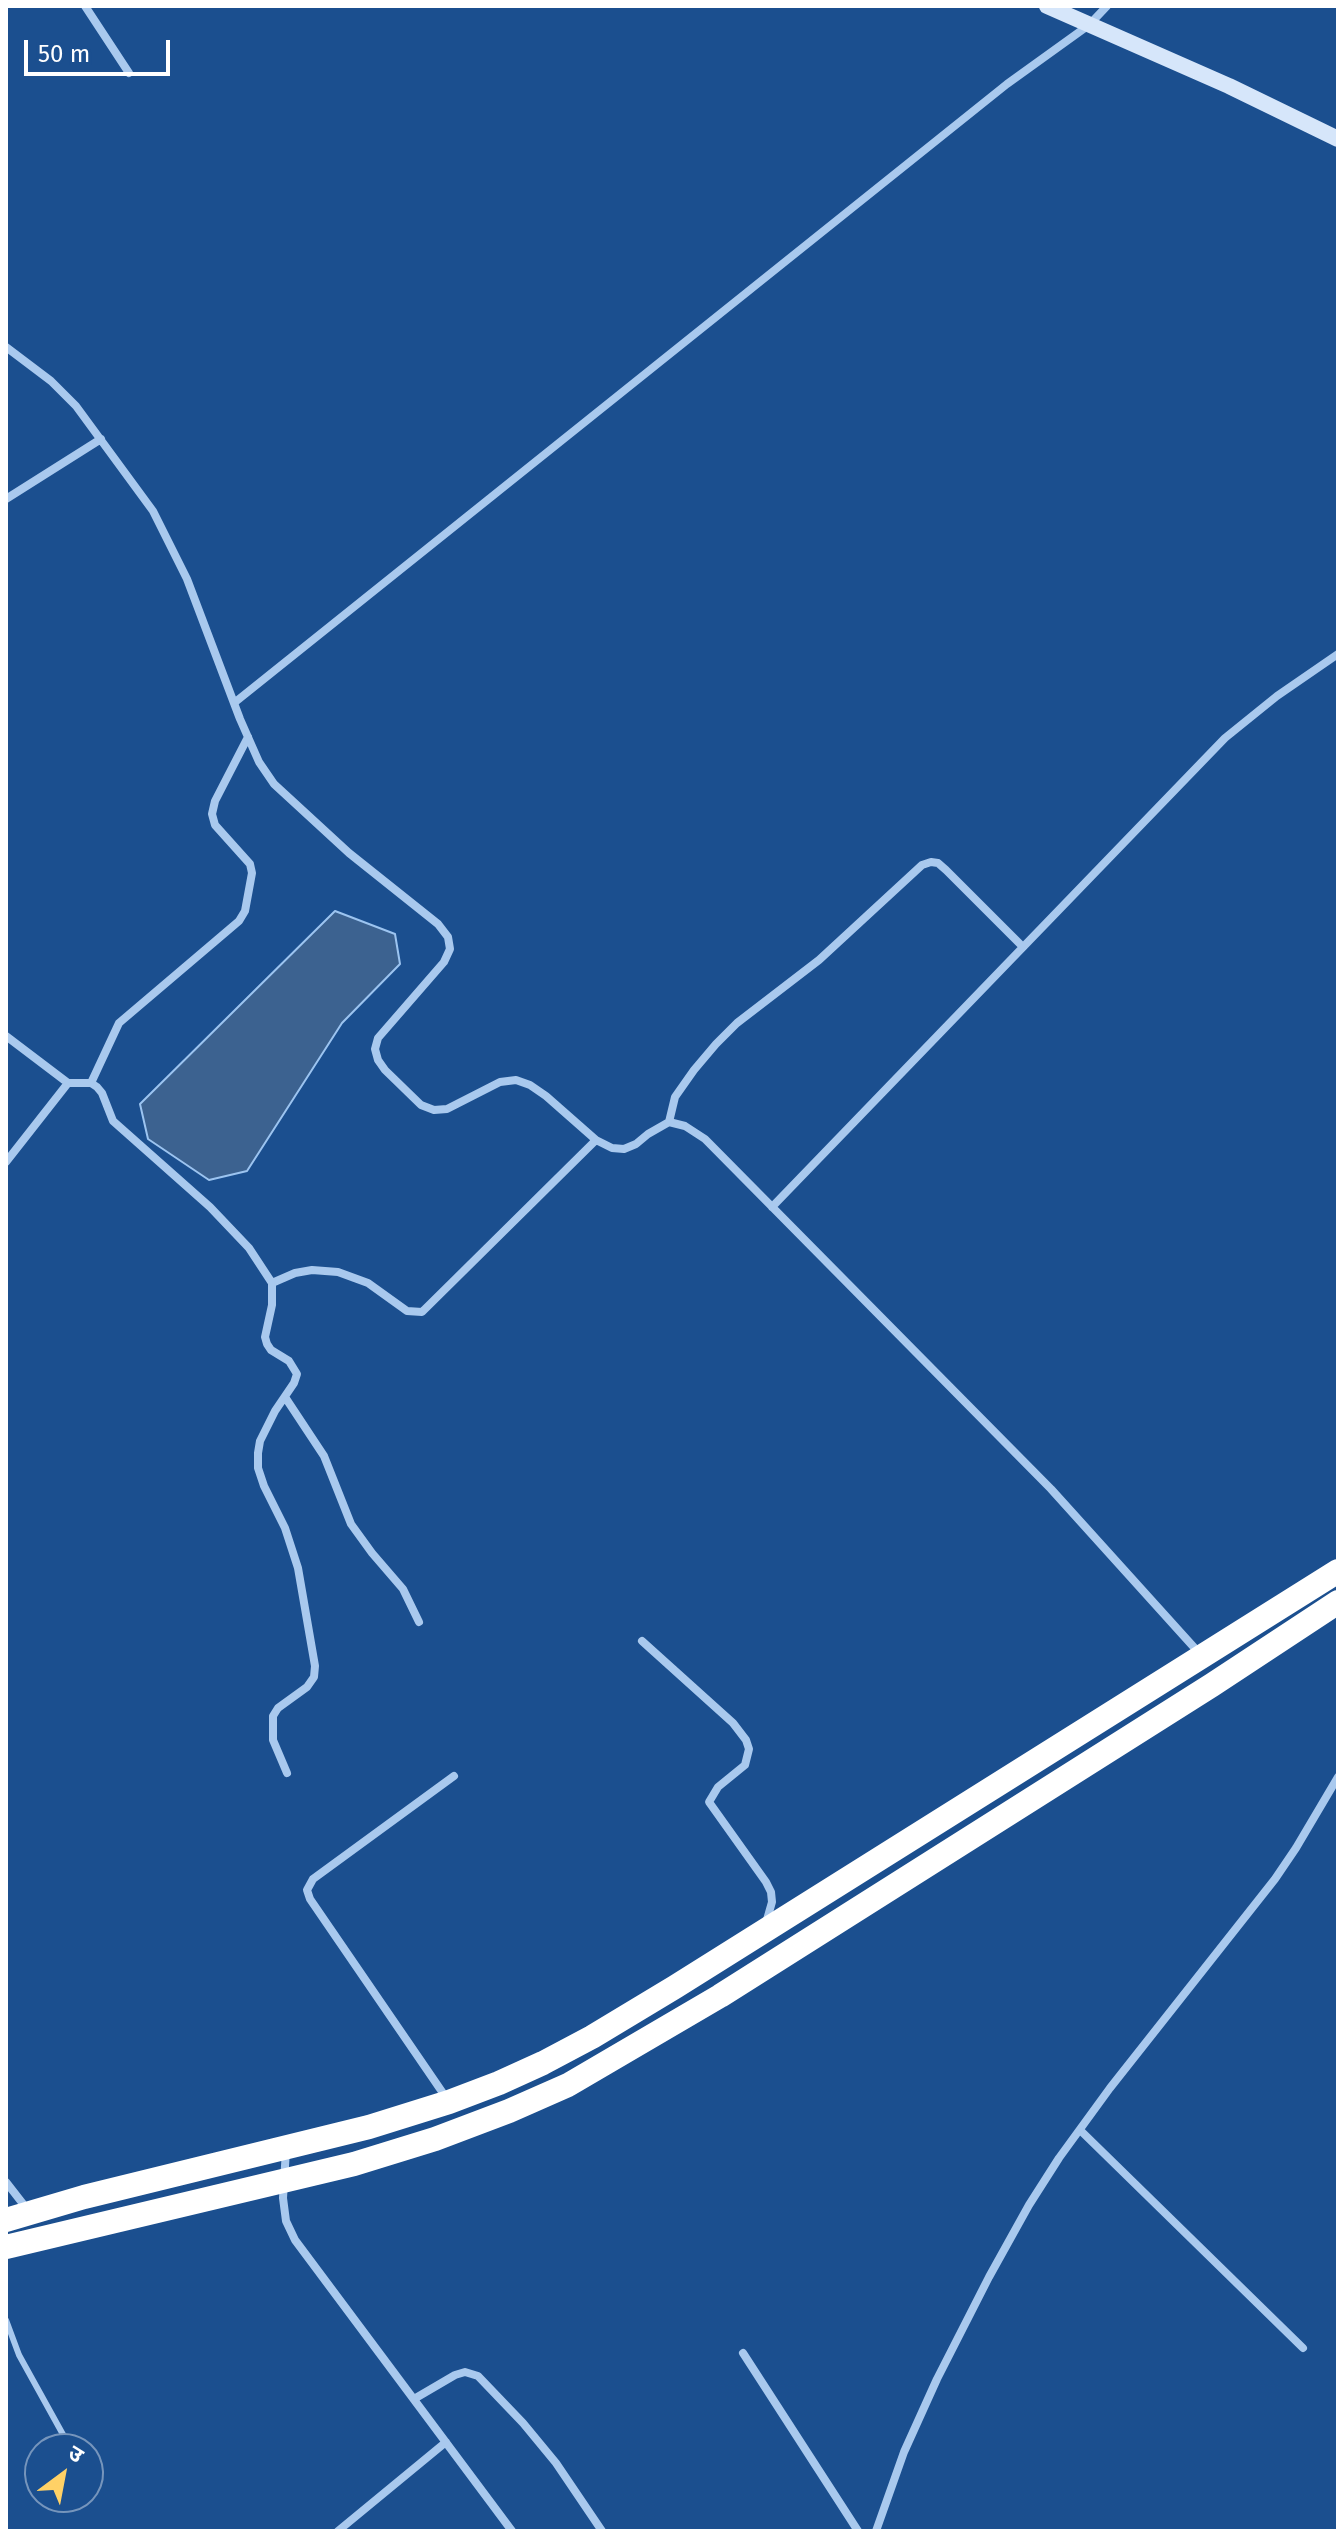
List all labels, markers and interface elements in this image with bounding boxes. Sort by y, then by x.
scale bar [28,24,174,74]
text: 50 m [38,40,90,68]
north arrow [24,2433,104,2513]
text: उ [63,2439,89,2469]

